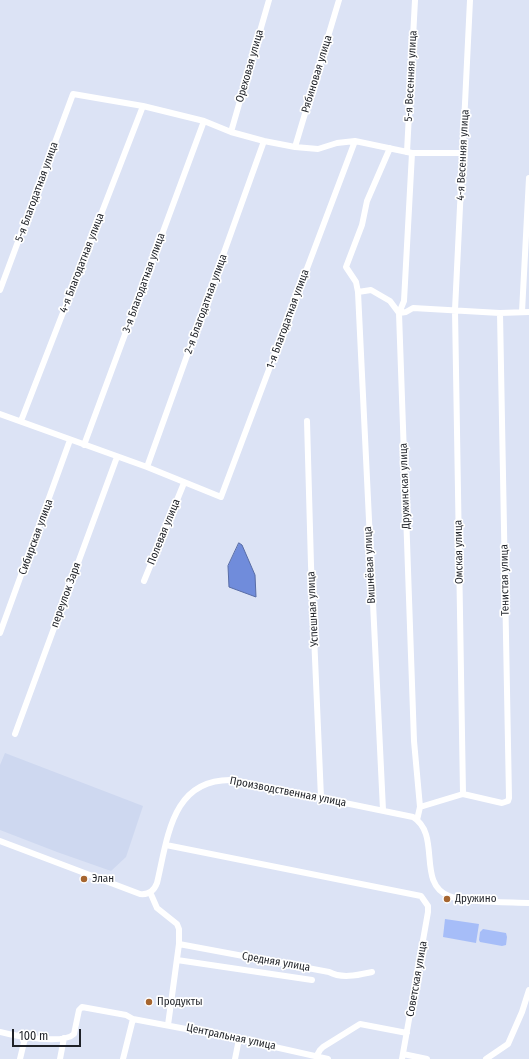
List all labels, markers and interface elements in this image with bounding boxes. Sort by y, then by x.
street label: Ореховая улица [233,28,267,104]
street label: 5-я Весенняя улица [402,30,420,122]
street label: Рябиновая улица [299,34,335,114]
street label: 4-я Весенняя улица [454,109,472,201]
street label: 5-я Благодатная улица [13,140,61,244]
street label: 4-я Благодатная улица [57,211,107,315]
street label: 3-я Благодатная улица [120,231,168,335]
street label: 2-я Благодатная улица [182,252,230,356]
street label: 1-я Благодатная улица [264,268,312,370]
street label: Дружинская улица [397,443,413,529]
street label: Сибирская улица [16,497,56,577]
street label: Полевая улица [145,497,183,567]
street label: Омская улица [452,520,466,584]
street label: Вишнёвая улица [361,526,379,604]
street label: Тенистая улица [498,544,512,616]
street label: переулок Заря [48,561,84,629]
street label: Успешная улица [304,571,322,647]
street label: Производственная улица [229,774,347,810]
place label: Элан [92,872,114,886]
marker: Элан [79,874,89,884]
place label: Дружино [455,892,496,906]
marker: Дружино [442,894,452,904]
street label: Советская улица [404,940,430,1018]
street label: Средняя улица [241,949,311,975]
place label: Продукты [157,995,203,1009]
marker: Продукты [144,997,154,1007]
scale bar [14,1021,83,1047]
street label: Центральная улица [185,1021,277,1053]
text: 100 m [19,1029,48,1043]

